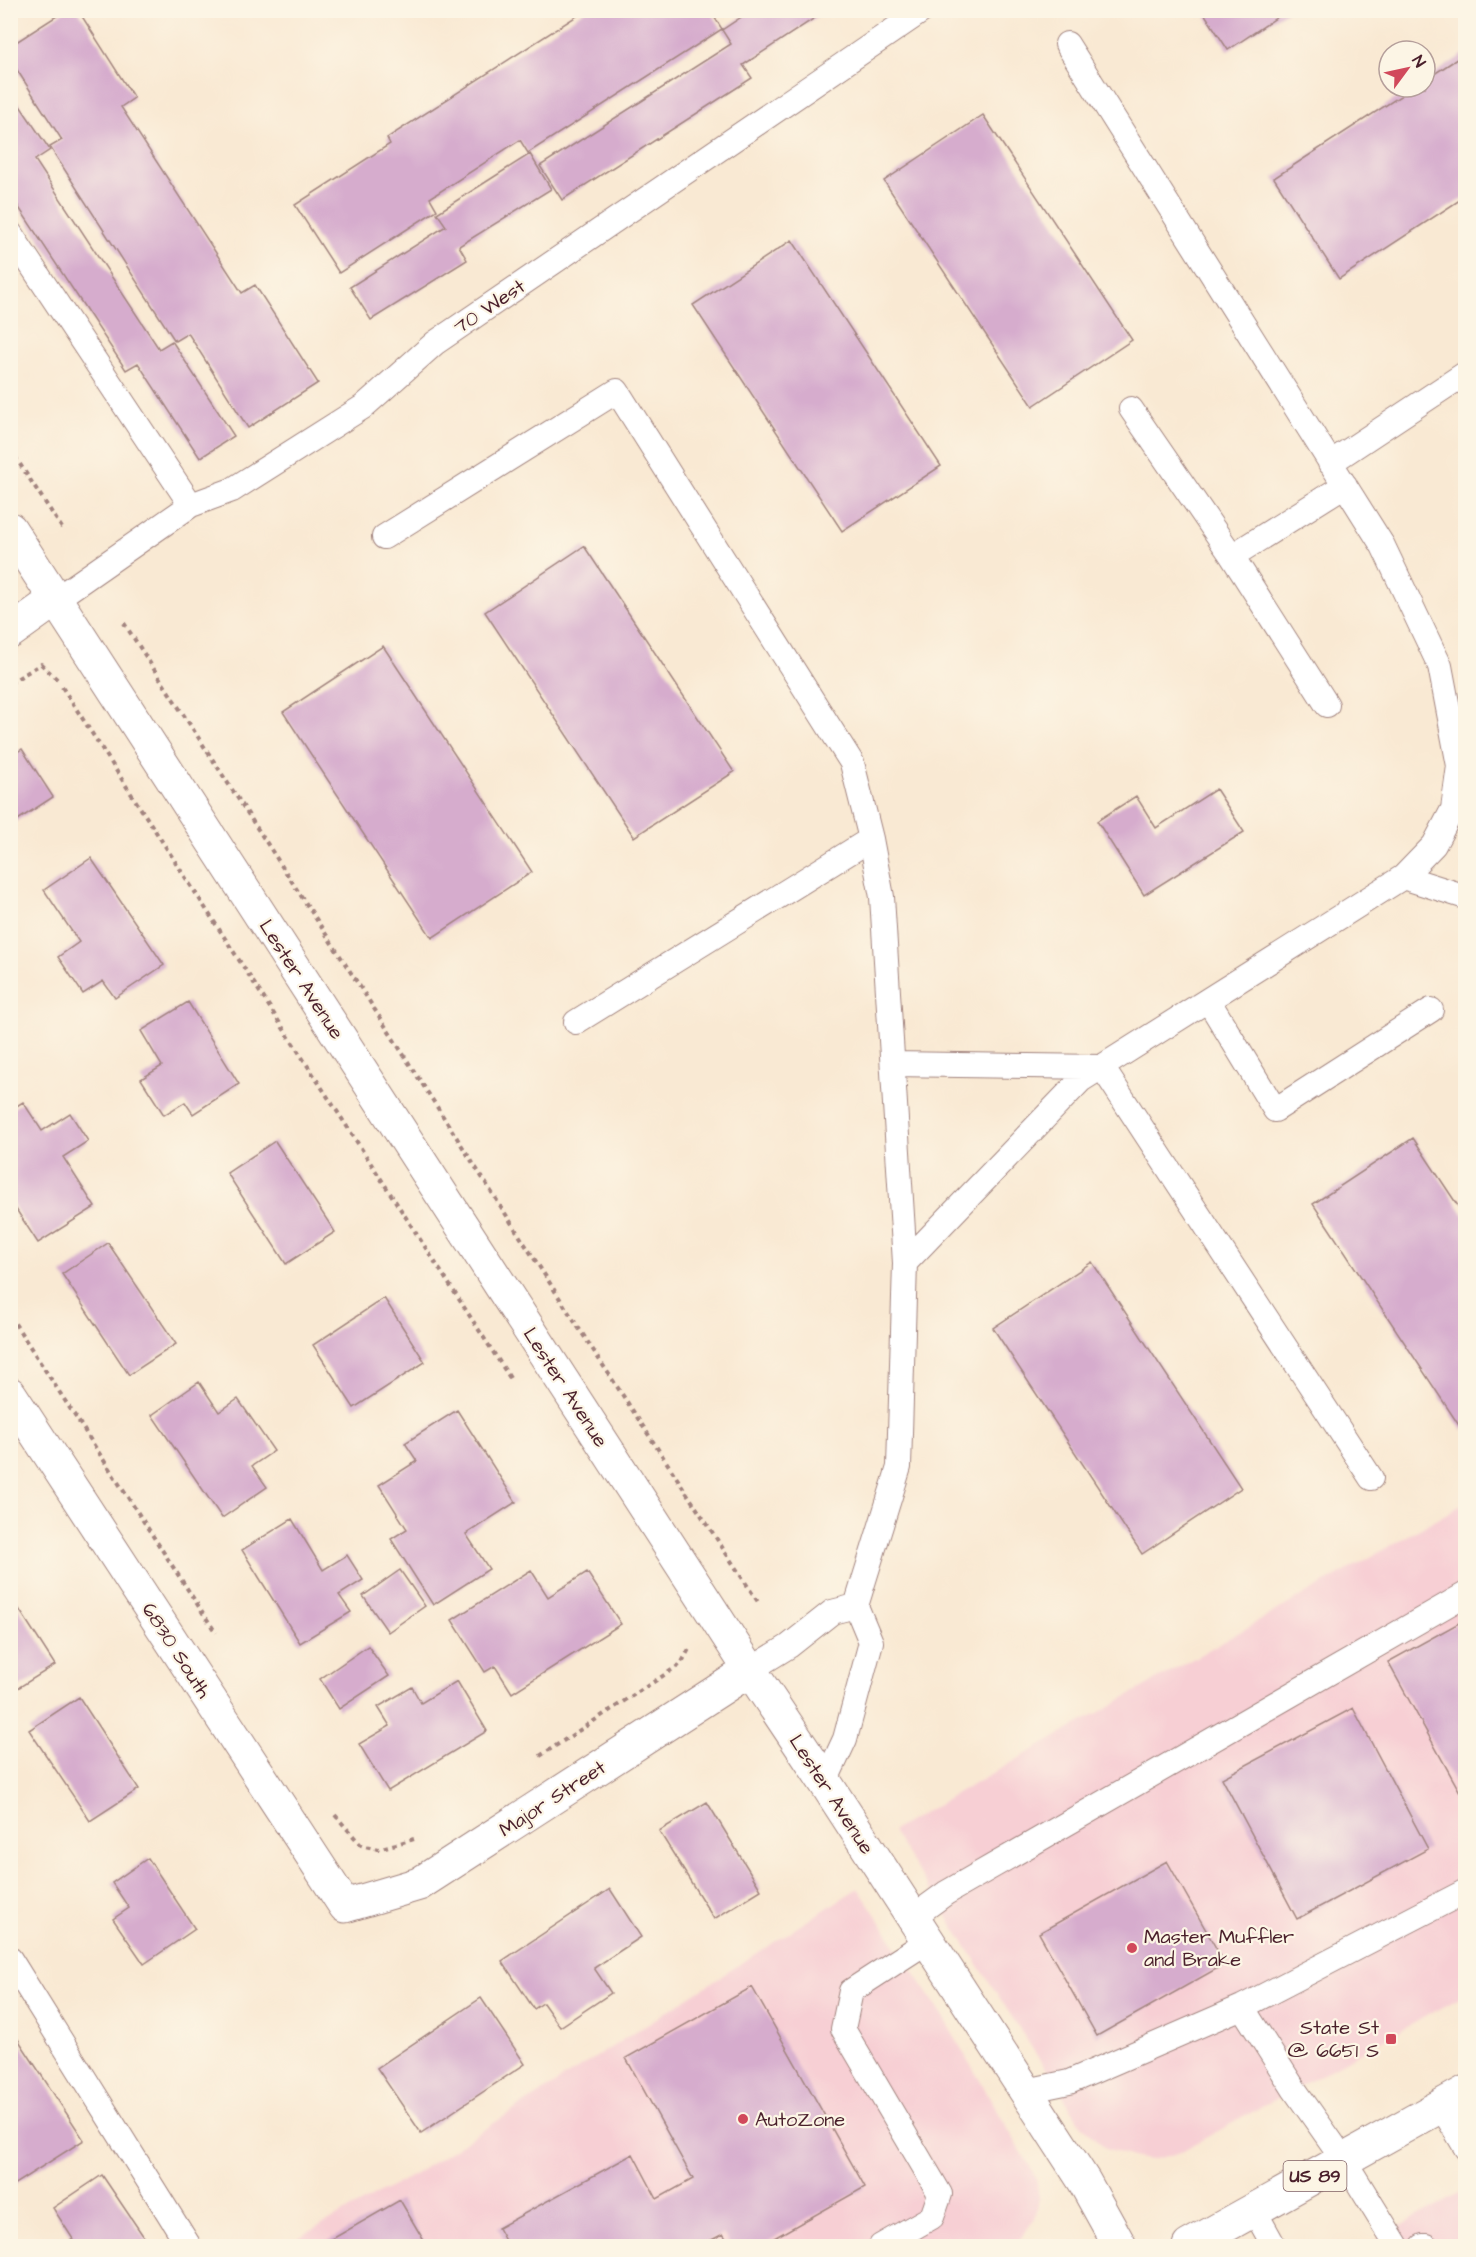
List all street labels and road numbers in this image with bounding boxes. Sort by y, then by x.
street label: 70 West [448,273,531,341]
street label: Lester Avenue [252,914,350,1045]
street label: Lester Avenue [516,1322,614,1453]
street label: 6830 South [135,1597,218,1704]
street label: Lester Avenue [782,1729,880,1860]
street label: Major Street [494,1754,611,1844]
road number: US 89 [1284,2161,1346,2191]

